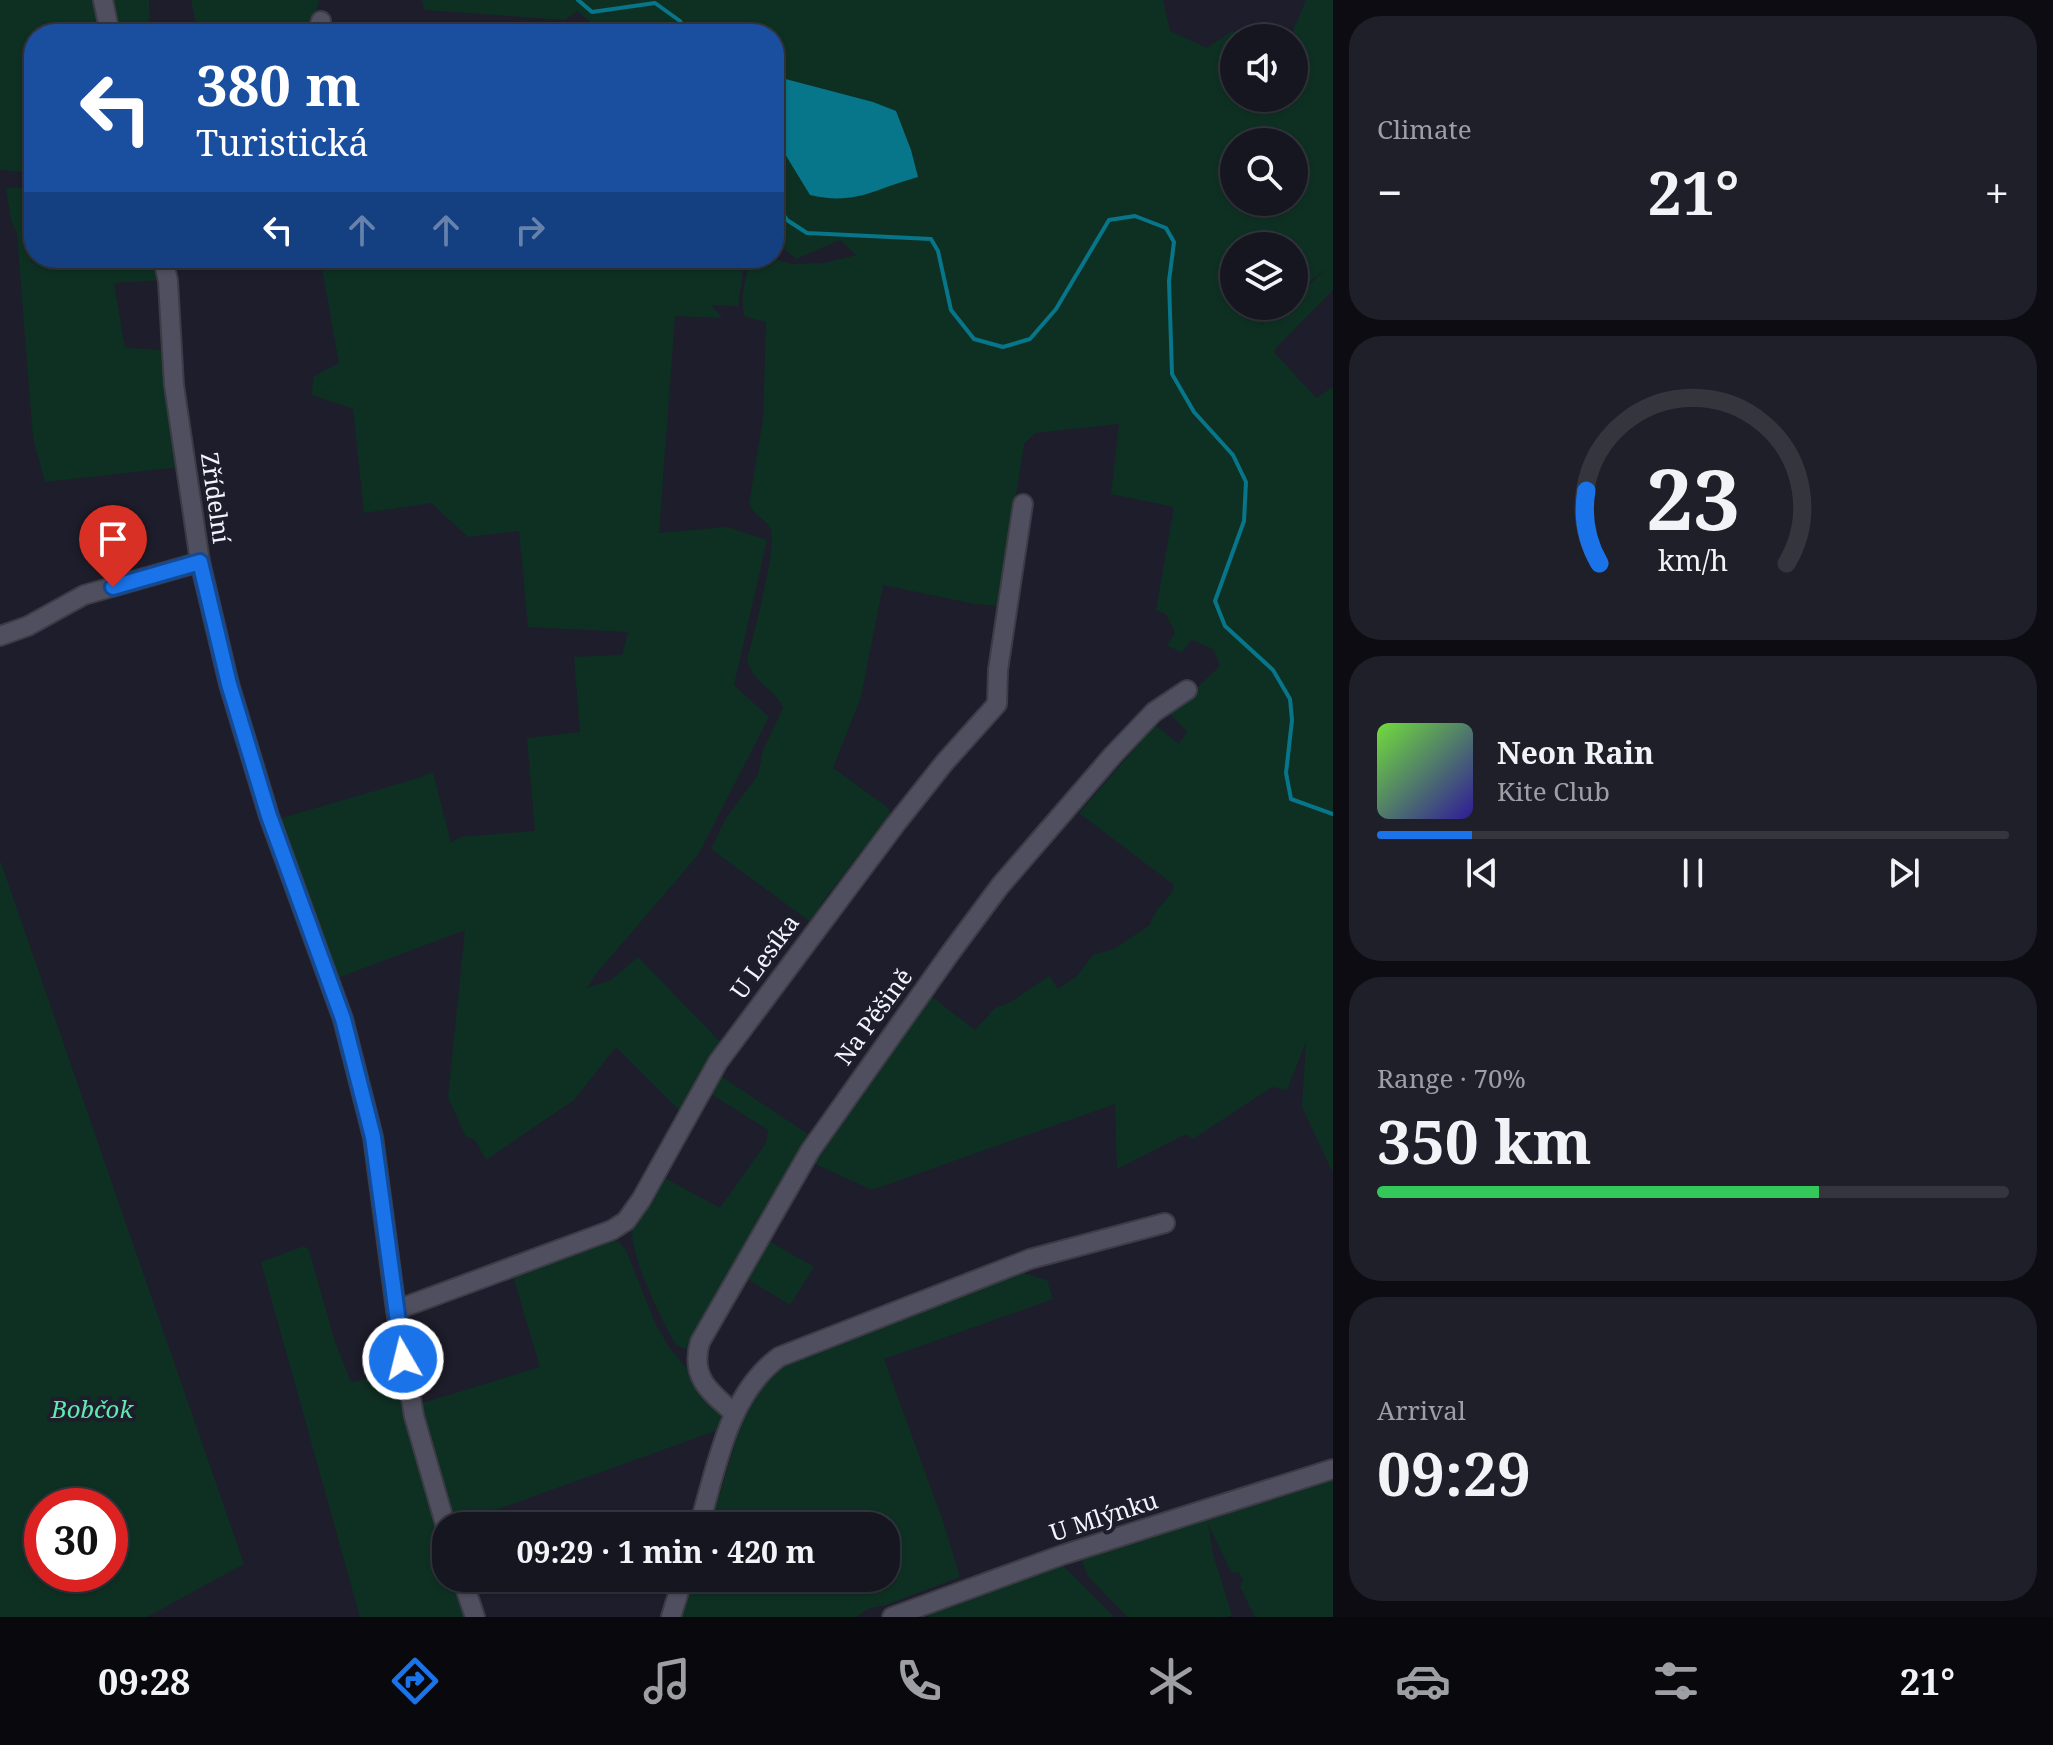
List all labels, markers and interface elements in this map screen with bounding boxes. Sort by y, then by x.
map controls [1220,24,1308,320]
button: sound [1220,24,1308,112]
text: 380 m [196,46,361,122]
icon: left [64,56,168,160]
text: Climate [1377,111,1472,147]
text: Turistická [196,118,369,167]
button: search [1220,128,1308,216]
text: 21° [1648,151,1739,233]
text: − [1377,162,1402,222]
text: + [1984,162,2009,222]
icon: left [256,208,300,252]
icon: ahead [340,208,384,252]
icon: ahead [424,208,468,252]
icon: right [508,208,552,252]
button: layers [1220,232,1308,320]
text: 23 [1646,441,1740,554]
street label: Zřídelní [194,450,239,546]
pin [79,505,147,587]
icon: arrive [91,517,135,561]
text: km/h [1658,540,1728,579]
text: Neon Rain [1497,732,1654,773]
text: Kite Club [1497,773,1610,809]
icon: previous [1460,851,1504,895]
icon: pause [1671,851,1715,895]
icon: next [1882,851,1926,895]
street label: U Lesíka [722,907,806,1005]
street label: Na Pěšině [826,961,919,1071]
text: Range · 70% [1377,1060,1526,1096]
text: 350 km [1377,1100,1592,1182]
position arrow [361,1317,445,1401]
park label: Bobčok [50,1392,134,1425]
text: Arrival [1377,1392,1466,1428]
text: 09:29 [1377,1432,1531,1514]
street label: U Mlýnku [1045,1483,1162,1549]
speed limit sign: 30 [24,1488,128,1592]
text: 09:29 · 1 min · 420 m [517,1531,815,1572]
icon: directions [387,1653,443,1709]
icon: music [639,1653,695,1709]
icon: phone [891,1653,947,1709]
icon: climate [1143,1653,1199,1709]
icon: car [1395,1653,1451,1709]
icon: filters [1648,1653,1704,1709]
text: 09:28 [98,1657,190,1706]
text: 21° [1900,1657,1955,1706]

